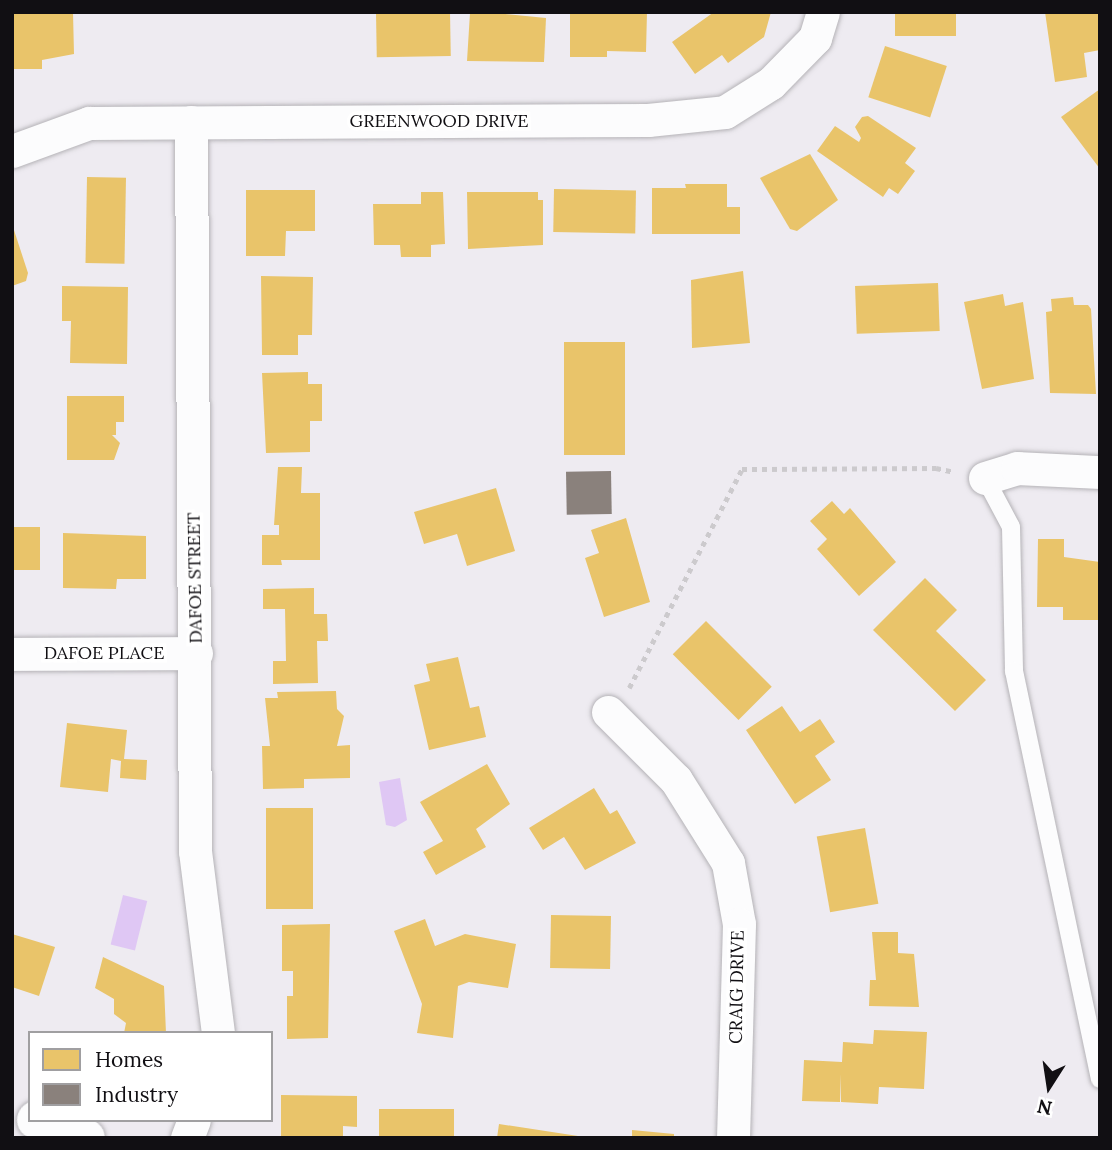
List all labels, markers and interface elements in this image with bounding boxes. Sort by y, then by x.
street label: GREENWOOD DRIVE [350,110,528,132]
street label: DAFOE STREET [183,512,207,644]
street label: DAFOE PLACE [44,642,164,664]
street label: CRAIG DRIVE [725,930,749,1044]
legend [28,1031,273,1122]
text: Homes [95,1046,163,1073]
north arrow [1014,1052,1084,1122]
text: Industry [95,1081,178,1108]
text: N [1035,1094,1054,1121]

